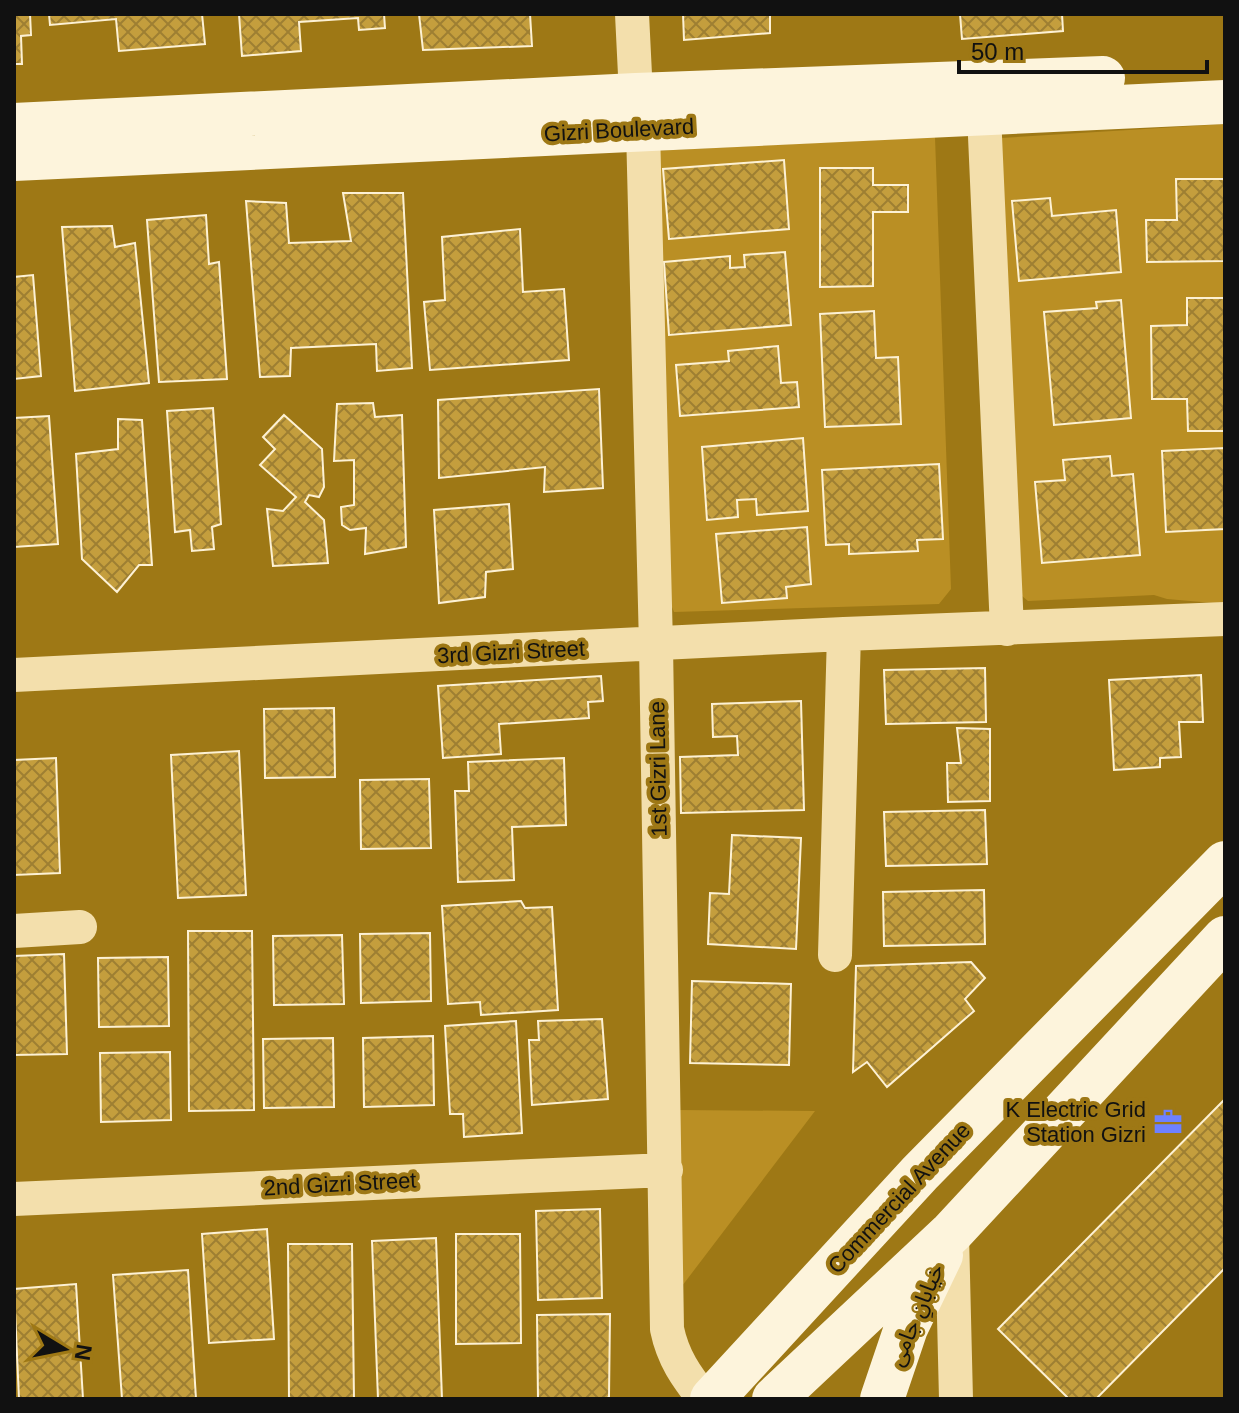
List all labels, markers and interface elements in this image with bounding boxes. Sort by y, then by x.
scale bar [959,24,1207,74]
text: 50 m [971,38,1024,65]
street label: Gizri Boulevard [543,114,695,146]
street label: 3rd Gizri Street [436,636,586,668]
street label: 1st Gizri Lane [644,701,672,837]
place label: K Electric Grid Station Gizri [1005,1097,1146,1147]
office icon: K Electric Grid Station Gizri [1153,1107,1183,1137]
street label: Commercial Avenue [823,1118,975,1278]
street label: 2nd Gizri Street [263,1168,417,1200]
street label: خیابانِ جامی [883,1260,952,1371]
north arrow [24,1309,104,1389]
text: N [70,1342,97,1362]

